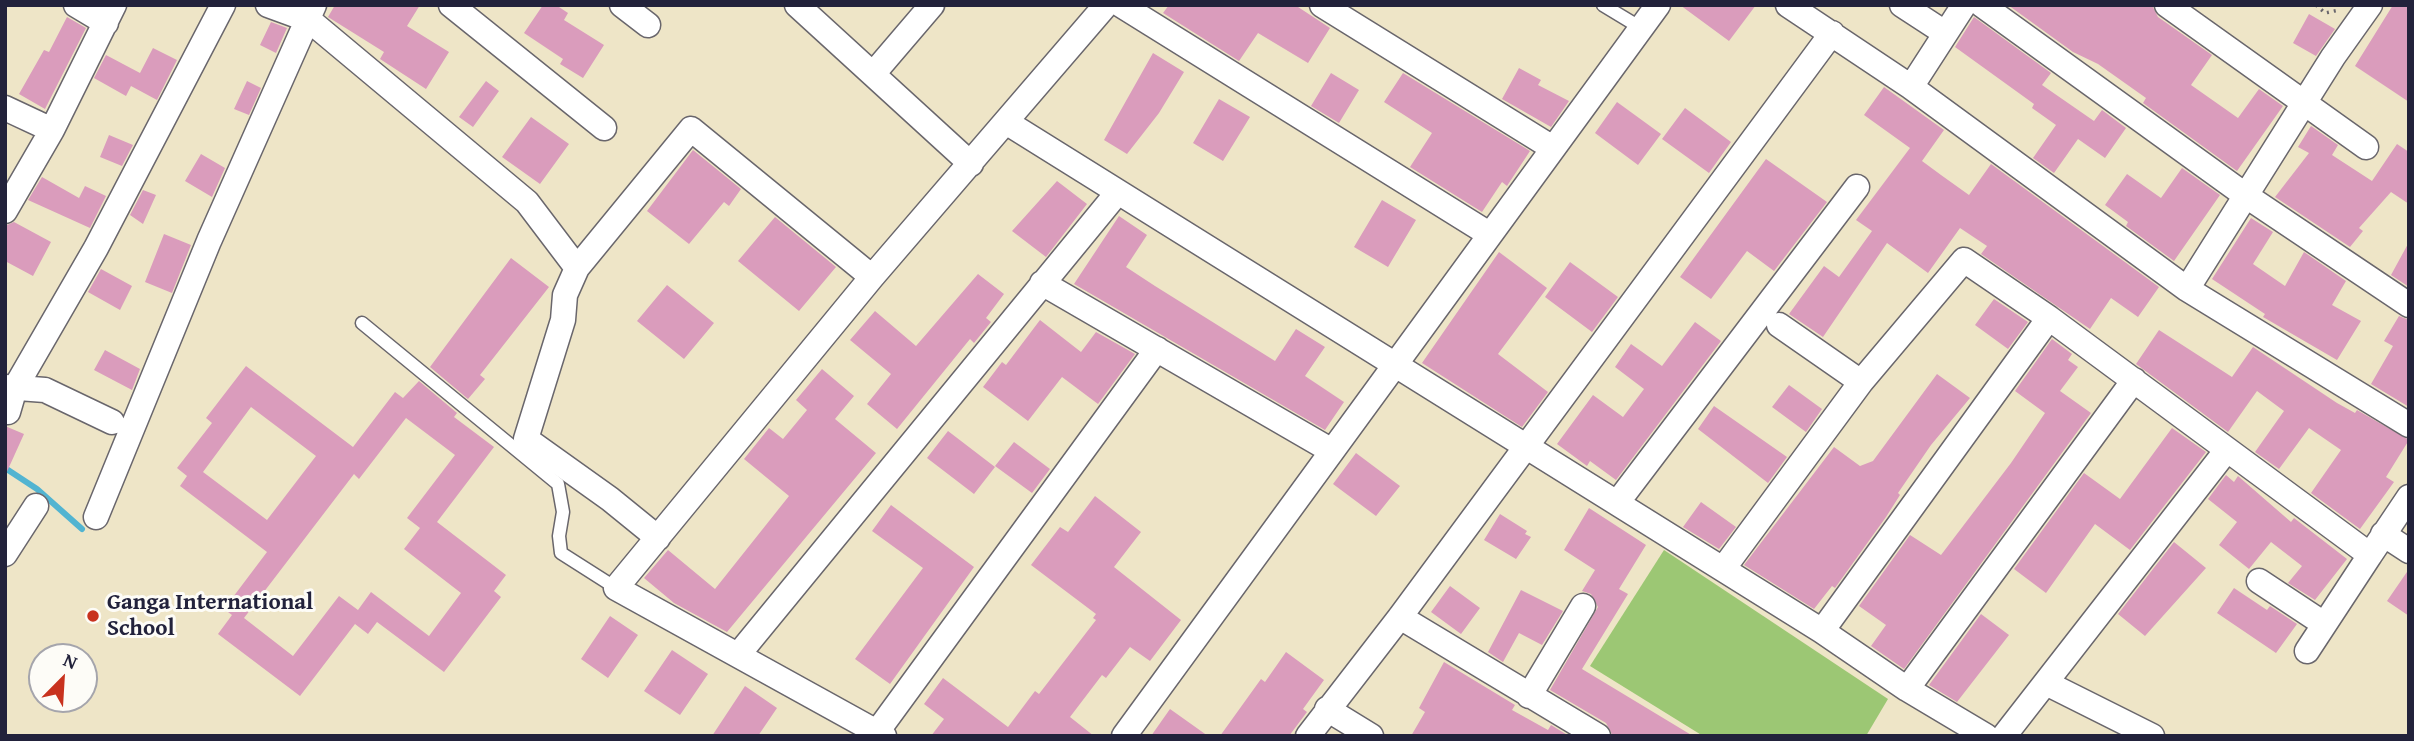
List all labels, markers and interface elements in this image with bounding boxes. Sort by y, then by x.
place label: Ganga International School [107,589,313,643]
marker: Ganga International School [85,608,101,624]
north arrow [28,643,98,713]
text: N [59,645,82,676]

